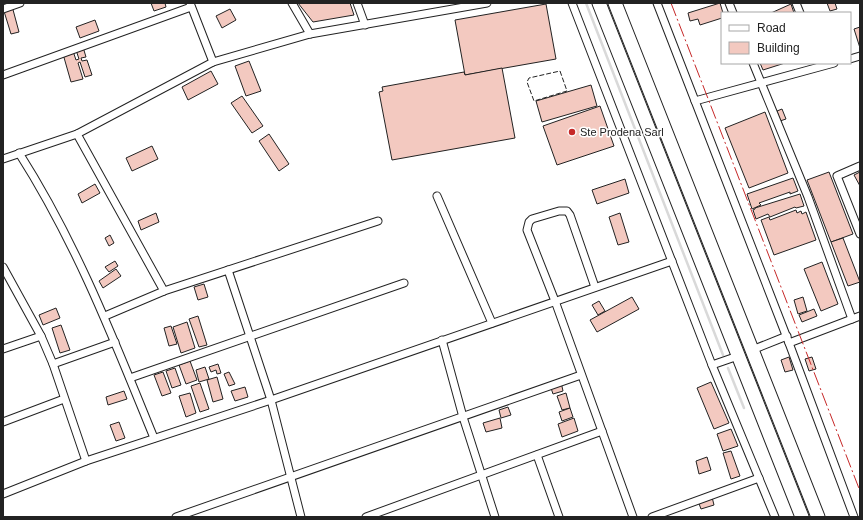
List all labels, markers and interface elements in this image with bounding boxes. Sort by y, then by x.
legend [721,12,851,64]
text: Road [757,21,786,35]
text: Building [757,41,800,55]
place label: Ste Prodena Sarl [580,126,664,138]
marker: Ste Prodena Sarl [567,127,577,137]

